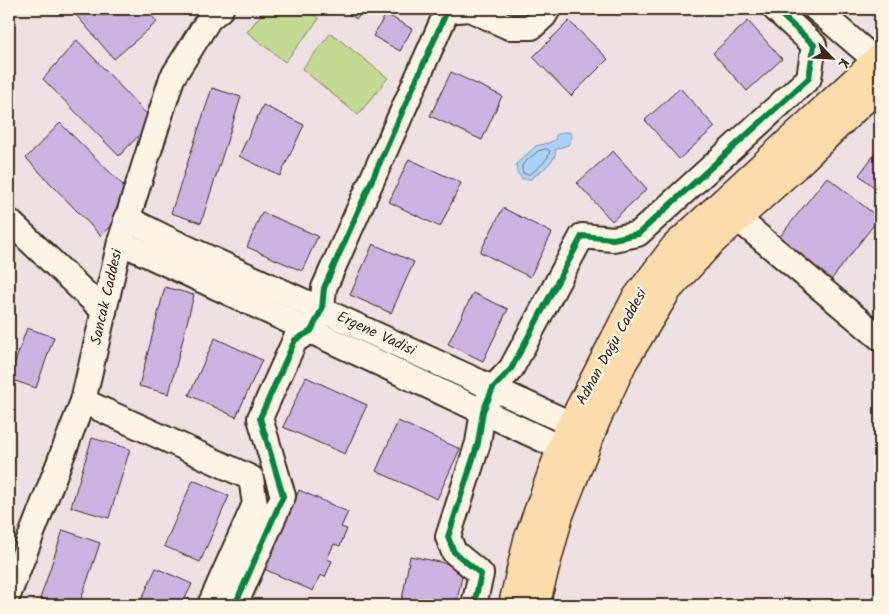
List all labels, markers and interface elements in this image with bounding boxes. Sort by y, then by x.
north arrow [806,32,856,82]
text: K [831,55,855,72]
street label: Sancak Caddesi [84,245,130,347]
street label: Adnan Doğu Caddesi [570,283,655,410]
street label: Ergene Vadisi [333,305,421,363]

